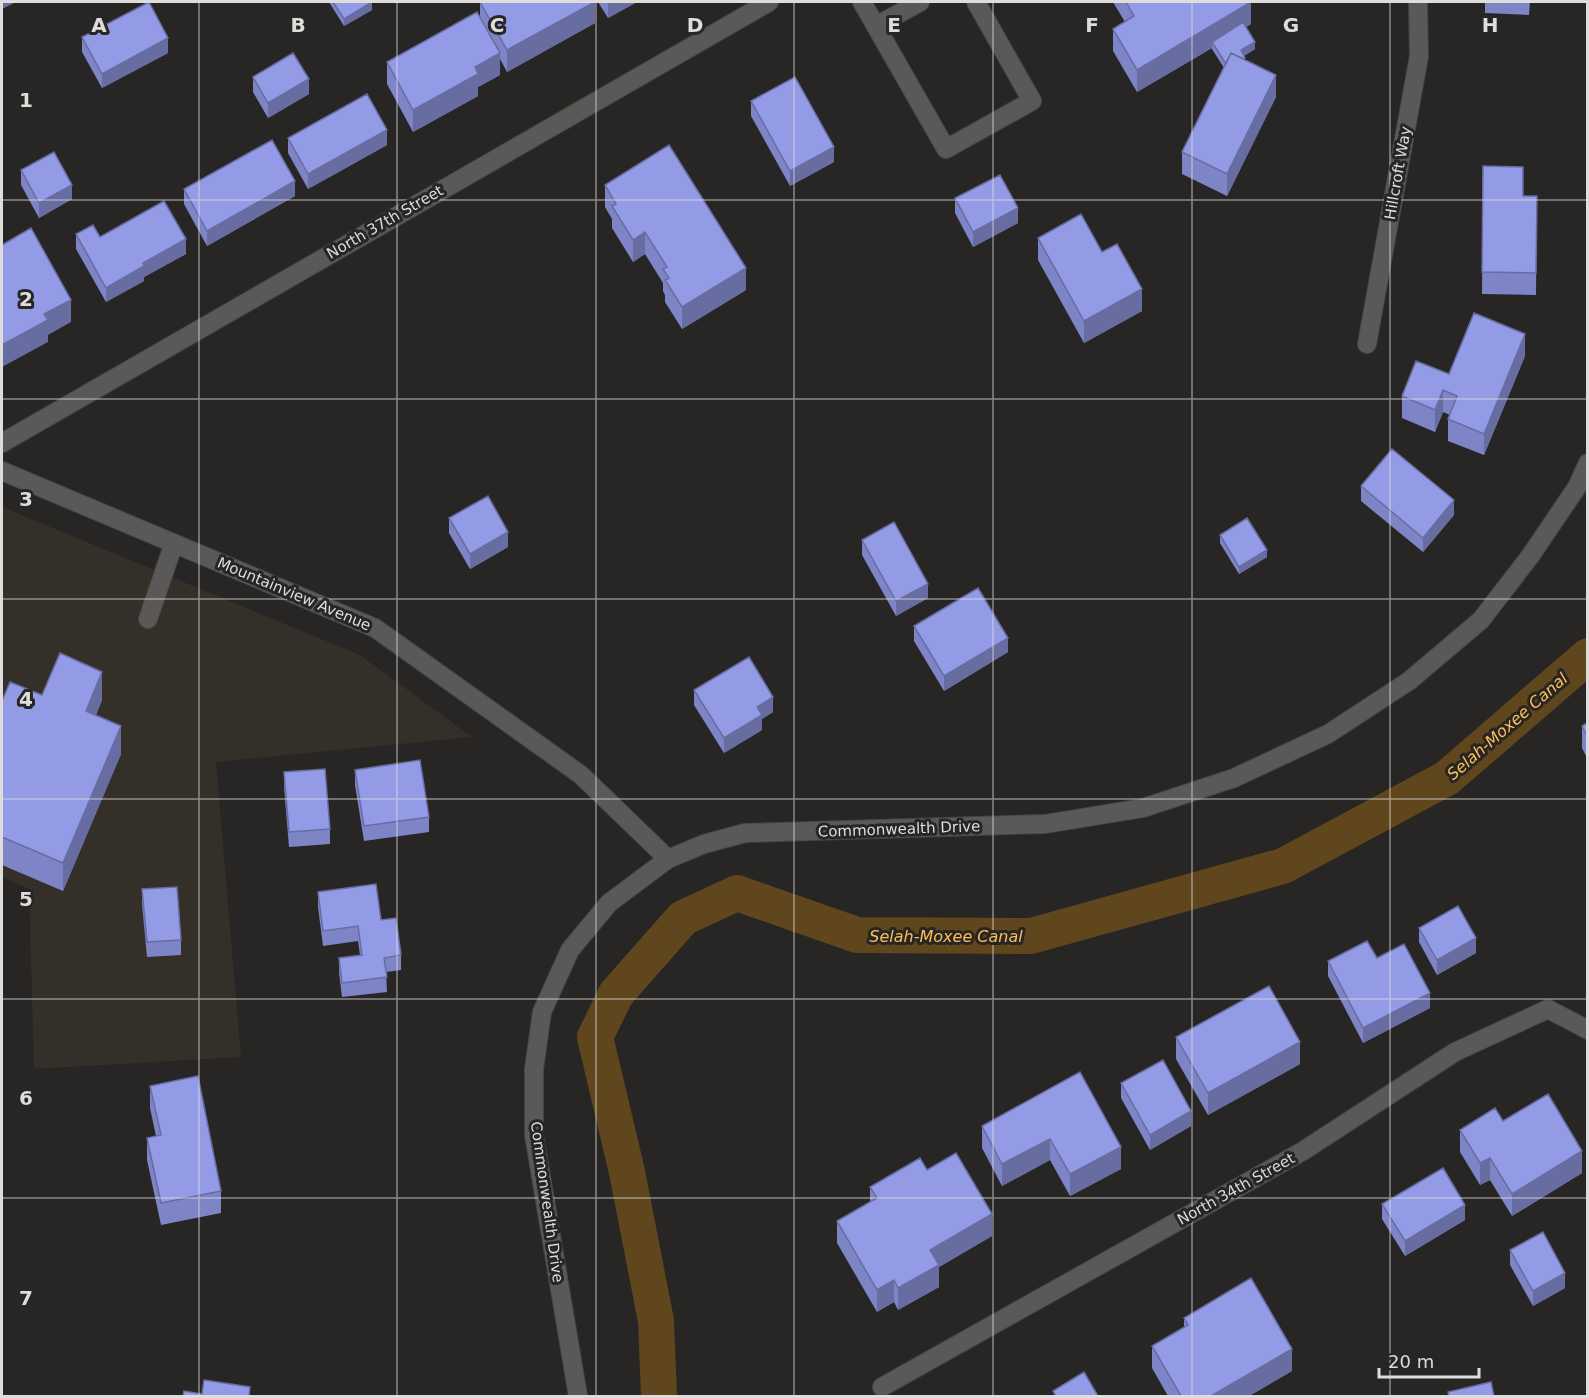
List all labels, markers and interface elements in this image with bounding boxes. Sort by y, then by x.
text: A [91,13,107,37]
text: B [290,13,306,37]
text: C [490,13,504,37]
text: D [687,13,703,37]
text: E [887,13,901,37]
text: F [1085,13,1099,37]
text: G [1283,13,1299,37]
text: H [1482,13,1498,37]
text: 1 [19,88,33,112]
street label: Hillcroft Way [1381,125,1415,221]
street label: North 37th Street [324,181,447,263]
text: 2 [19,287,33,311]
text: 3 [19,487,33,511]
street label: Mountainview Avenue [215,553,373,635]
water label: Selah-Moxee Canal [1443,669,1572,784]
text: 4 [19,687,33,711]
street label: Commonwealth Drive [817,817,981,841]
text: 5 [19,887,33,911]
water label: Selah-Moxee Canal [869,927,1023,946]
text: 6 [19,1086,33,1110]
street label: Commonwealth Drive [527,1120,567,1284]
street label: North 34th Street [1174,1149,1298,1229]
text: 7 [19,1286,33,1310]
scale bar [1379,1341,1480,1379]
text: 20 m [1388,1351,1434,1372]

